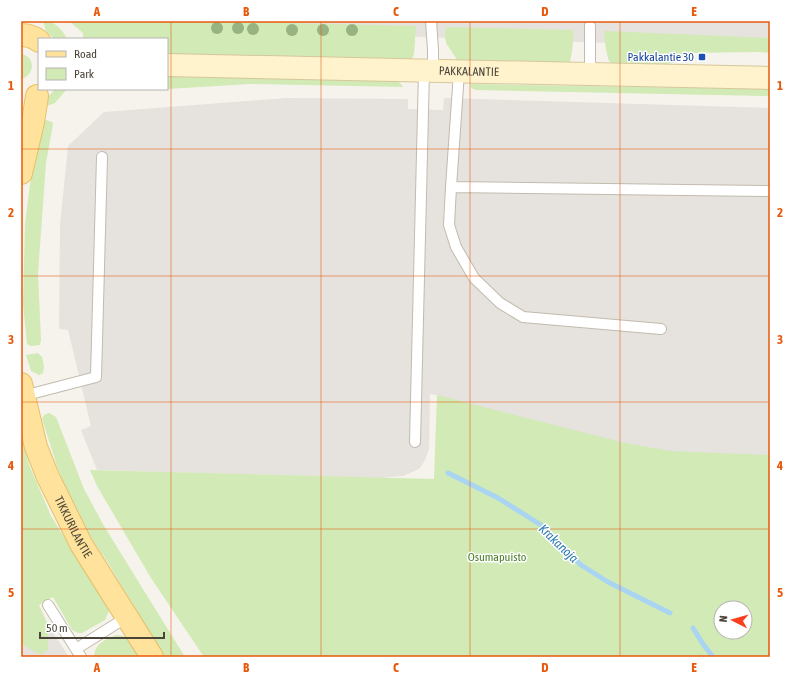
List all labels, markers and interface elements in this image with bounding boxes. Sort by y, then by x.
text: A [93,4,101,19]
text: B [243,4,250,19]
text: C [393,4,399,19]
text: D [541,4,549,19]
text: E [691,4,697,19]
legend [38,38,168,90]
text: Road [74,47,97,61]
place label: Pakkalantie 30 [627,50,694,64]
marker: Pakkalantie 30 [697,52,707,62]
street label: PAKKALANTIE [439,64,499,79]
text: Park [74,67,95,81]
text: 1 [8,78,14,93]
text: 1 [777,78,783,93]
text: 2 [8,205,14,220]
text: 2 [777,205,783,220]
text: 3 [8,332,14,347]
text: 3 [777,332,783,347]
text: 4 [7,458,14,473]
text: 4 [776,458,783,473]
street label: TIKKURILANTIE [52,494,95,560]
water label: Krakanoja [536,521,581,566]
park label: Osumapuisto [468,550,527,564]
text: 5 [8,585,14,600]
text: 5 [777,585,783,600]
north arrow [713,600,753,640]
scale bar [40,614,164,640]
text: N [717,615,729,623]
text: 50 m [46,621,68,635]
text: A [93,660,101,675]
text: B [243,660,250,675]
text: C [393,660,399,675]
text: D [541,660,549,675]
text: E [691,660,697,675]

